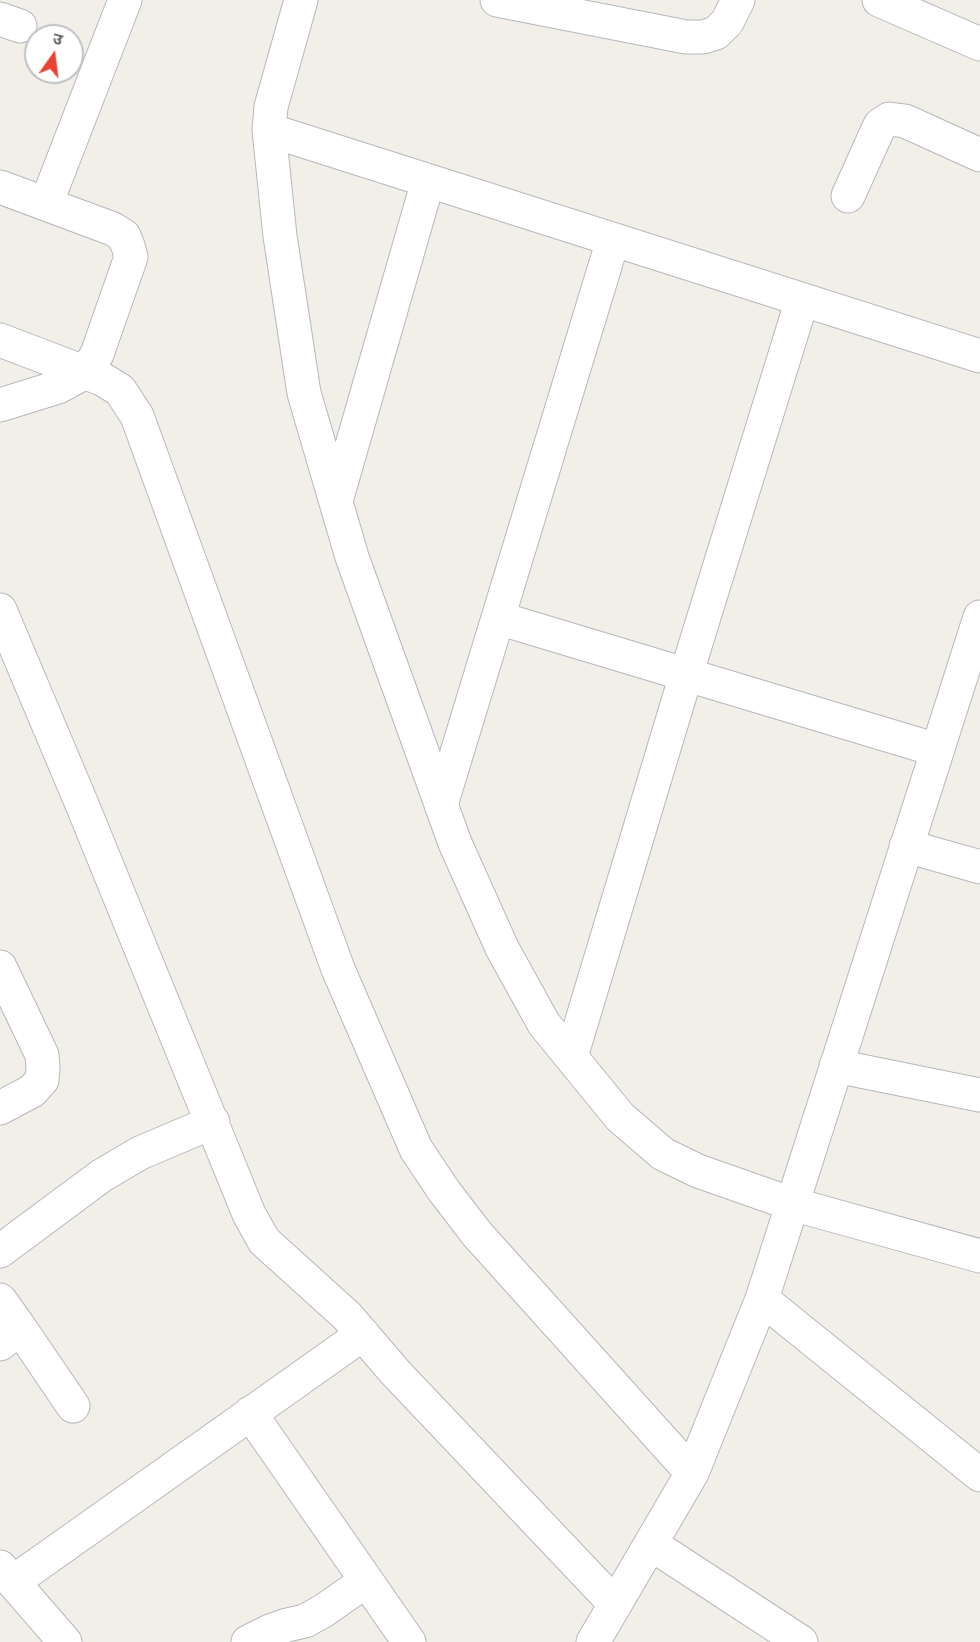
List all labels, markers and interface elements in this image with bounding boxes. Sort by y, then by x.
north arrow [24,24,84,84]
text: उ [51,28,65,49]

